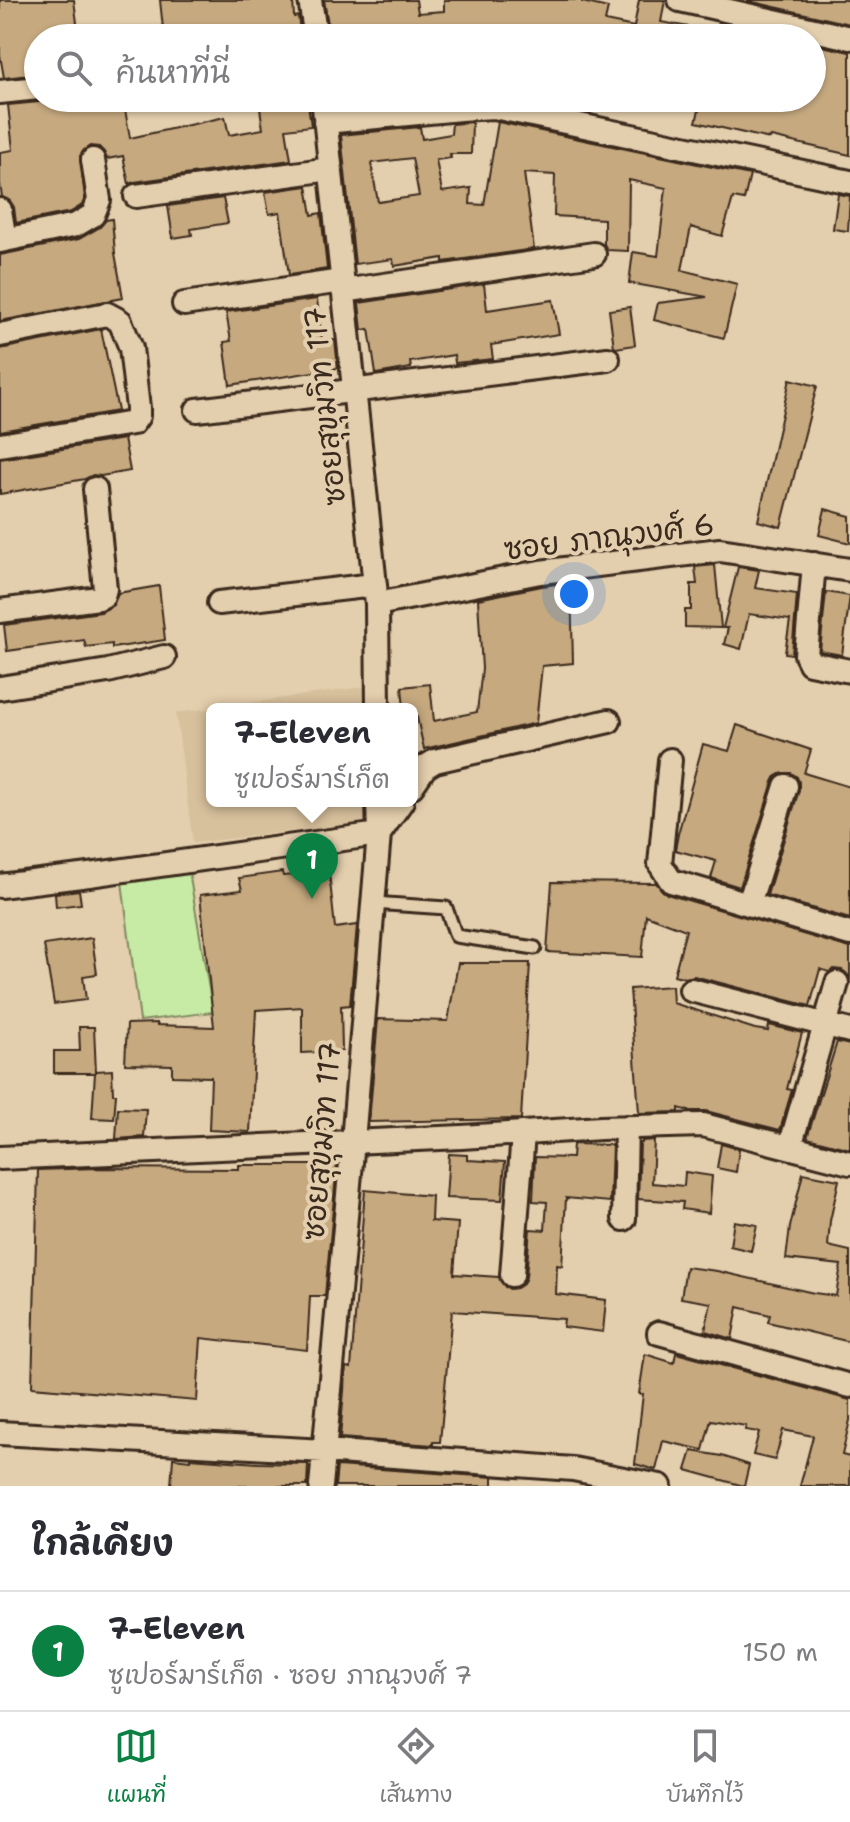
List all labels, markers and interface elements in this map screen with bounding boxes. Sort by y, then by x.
search box [24,24,826,112]
icon: search [52,46,96,90]
text: ค้นหาที่นี่ [116,52,230,93]
street label: ซอยสุขุมวิท 117 [294,304,357,507]
street label: ซอย ภาณุวงศ์ 6 [501,503,717,572]
your location [554,574,594,614]
popup [206,703,418,807]
text: 7-Eleven [234,712,371,753]
text: ซูเปอร์มาร์เก็ต [234,761,390,796]
pin: 1 [286,833,338,899]
street label: ซอยสุขุมวิท 117 [292,1040,353,1242]
text: ใกล้เคียง [32,1520,174,1566]
text: 7-Eleven [108,1608,245,1649]
text: 1 [52,1634,64,1669]
text: 150 m [742,1634,818,1669]
text: ซูเปอร์มาร์เก็ต · ซอย ภาณุวงศ์ 7 [108,1657,472,1692]
tab: แผนที่ [107,1724,166,1810]
tab: เส้นทาง [380,1724,452,1810]
tab: บันทึกไว้ [666,1724,743,1810]

